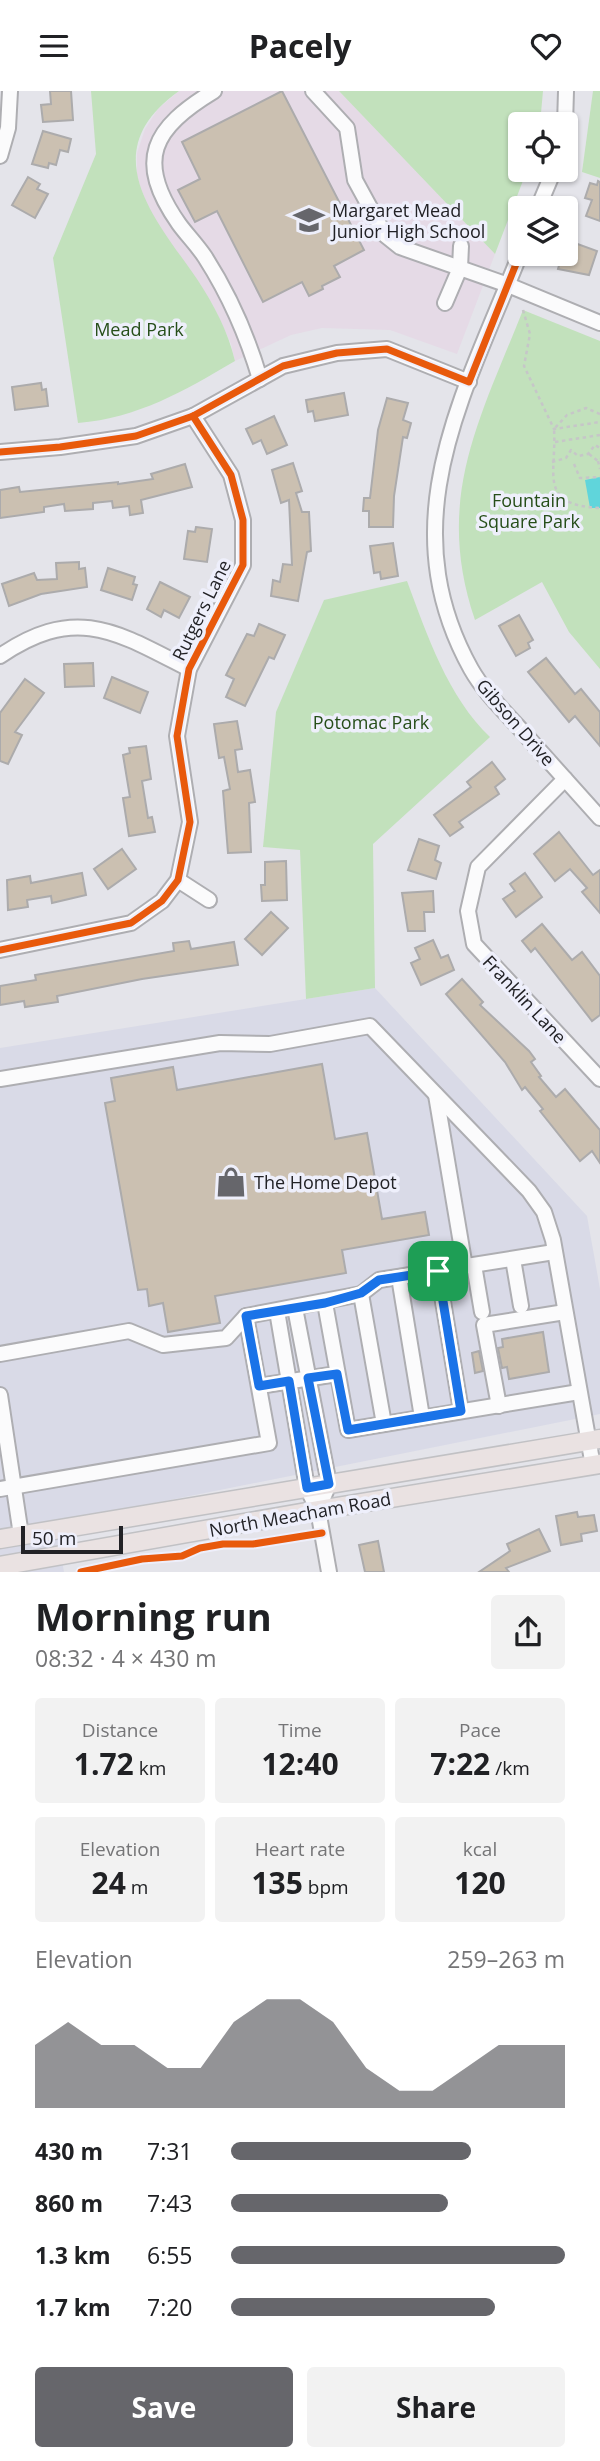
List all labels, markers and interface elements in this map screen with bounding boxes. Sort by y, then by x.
text: Pacely [249,24,351,67]
icon: menu [35,27,73,65]
icon: heart [527,27,565,65]
map controls [508,112,578,266]
button: locate [508,112,578,182]
button: layers [508,196,578,266]
place label: Margaret Mead Junior High School [330,198,485,243]
school or university icon: Margaret Mead Junior High School [292,203,326,237]
park label: Mead Park [94,317,184,341]
park label: Fountain Square Park [478,488,580,533]
street label: Rutgers Lane [166,555,236,665]
street label: Gibson Drive [472,673,560,771]
park label: Potomac Park [313,710,430,734]
street label: Franklin Lane [478,950,572,1048]
shop icon: The Home Depot [214,1165,248,1199]
place label: The Home Depot [254,1170,397,1194]
pin [408,1241,468,1301]
icon: arrive [419,1252,457,1290]
street label: North Meacham Road [207,1486,393,1542]
scale bar [21,1523,122,1555]
text: 50 m [32,1525,76,1551]
text: Morning run [35,1590,272,1642]
button: share [491,1595,565,1669]
text: 08:32 · 4 × 430 m [35,1642,217,1674]
text: Distance [82,1717,158,1743]
text: Time [278,1717,322,1743]
text: Pace [459,1717,501,1743]
text: 1.72 [74,1743,134,1784]
text: 12:40 [261,1743,339,1784]
text: 7:22 [430,1743,490,1784]
text: km [134,1755,166,1781]
text: /km [490,1755,530,1781]
text: Elevation [80,1836,160,1862]
text: Heart rate [255,1836,345,1862]
text: kcal [463,1836,497,1862]
text: 24 [92,1862,126,1903]
text: 135 [251,1862,303,1903]
text: 120 [454,1862,506,1903]
text: m [126,1874,148,1900]
text: bpm [303,1874,349,1900]
text: Elevation [35,1943,133,1975]
text: 259–263 m [447,1943,565,1975]
text: 430 m [35,2135,103,2167]
text: 7:31 [147,2135,193,2167]
text: 860 m [35,2187,103,2219]
text: 7:43 [147,2187,193,2219]
text: 1.3 km [35,2239,111,2271]
text: 6:55 [147,2239,193,2271]
text: 1.7 km [35,2291,111,2323]
text: 7:20 [147,2291,193,2323]
button: Save [35,2367,293,2447]
button: Share [307,2367,565,2447]

